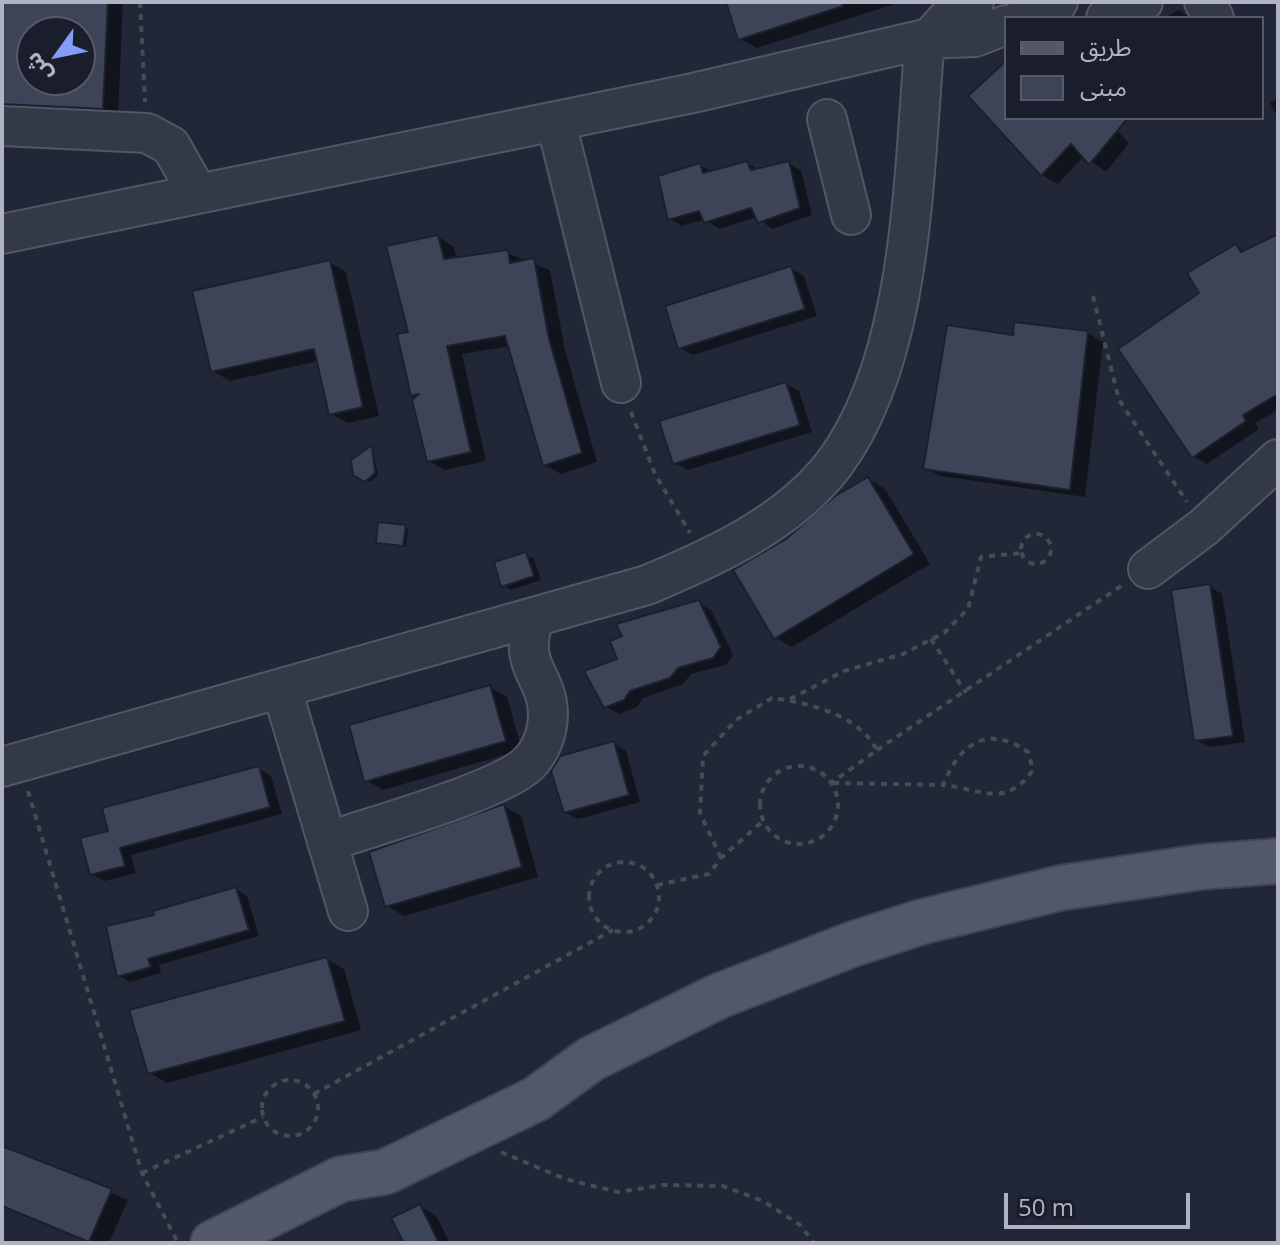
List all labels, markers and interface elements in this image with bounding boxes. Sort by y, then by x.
north arrow [16,16,96,96]
legend [1004,16,1264,120]
text: طريق [1080,30,1132,63]
text: ش [17,47,58,89]
text: مبنى [1080,70,1127,103]
scale bar [1008,1177,1194,1227]
text: 50 m [1018,1190,1074,1223]

